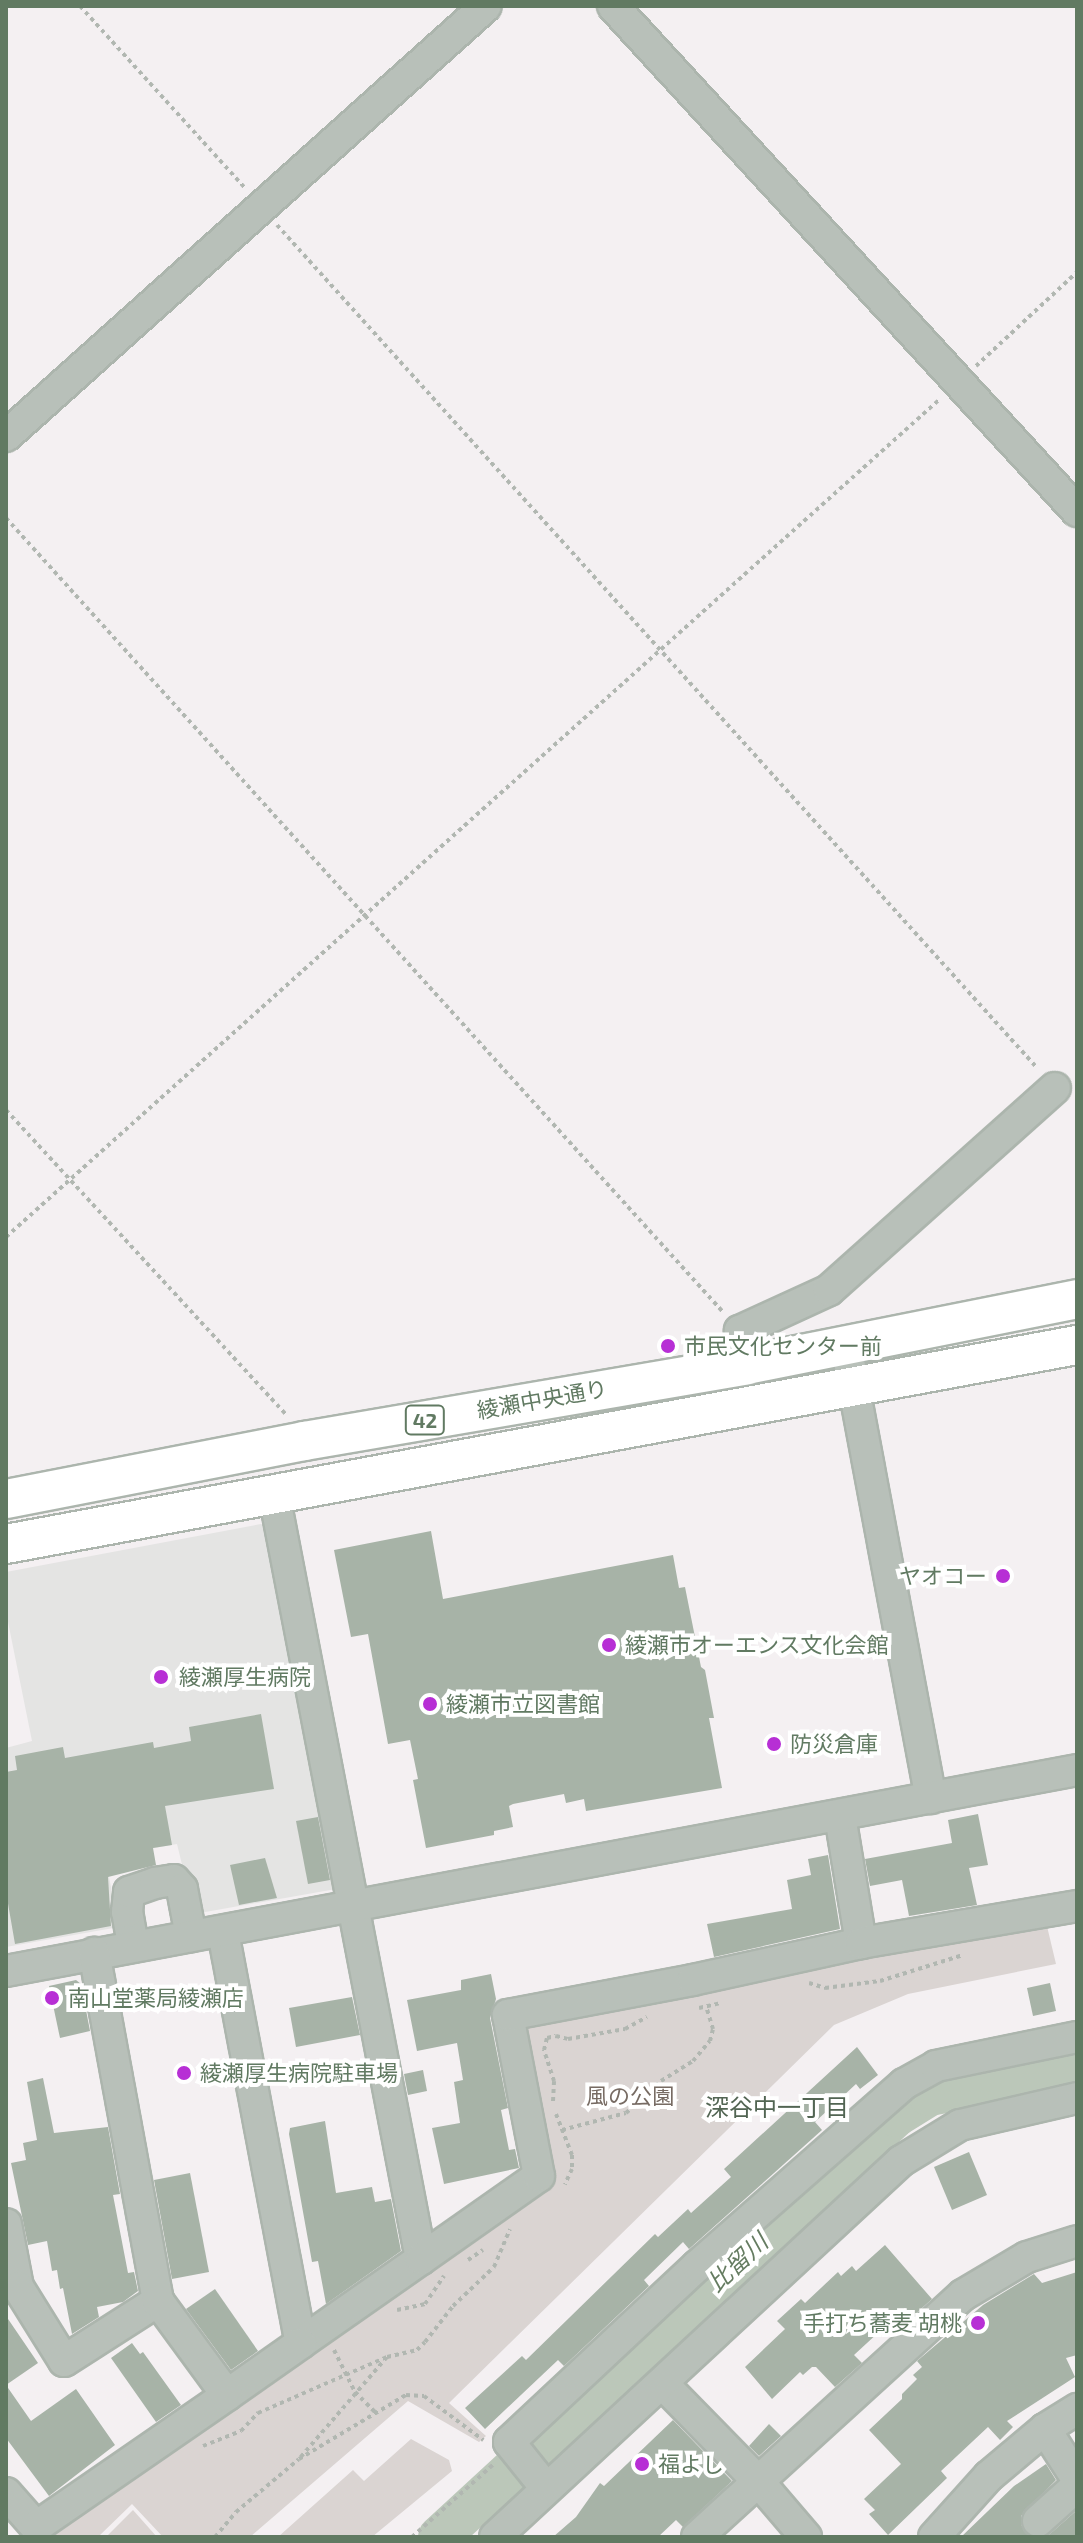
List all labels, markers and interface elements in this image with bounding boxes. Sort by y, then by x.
place label: 市民文化センター前 [684,1333,882,1359]
marker: 市民文化センター前 [659,1337,677,1355]
street label: 綾瀬中央通り [475,1375,609,1423]
road number: 42 [403,1404,447,1436]
place label: ヤオコー [899,1563,987,1589]
marker: ヤオコー [994,1567,1012,1585]
place label: 綾瀬市オーエンス文化会館 [625,1632,889,1658]
marker: 綾瀬市オーエンス文化会館 [600,1636,618,1654]
place label: 綾瀬厚生病院 [179,1664,311,1690]
marker: 綾瀬厚生病院 [150,1666,172,1688]
place label: 綾瀬市立図書館 [446,1691,600,1717]
marker: 綾瀬市立図書館 [421,1695,439,1713]
place label: 防災倉庫 [790,1731,878,1757]
marker: 防災倉庫 [765,1735,783,1753]
place label: 南山堂薬局綾瀬店 [68,1985,244,2011]
marker: 南山堂薬局綾瀬店 [43,1989,61,2007]
place label: 綾瀬厚生病院駐車場 [200,2060,398,2086]
marker: 綾瀬厚生病院駐車場 [175,2064,193,2082]
park label: 風の公園 [586,2083,674,2109]
district label: 深谷中一丁目 [705,2093,849,2121]
water label: 比留川 [701,2227,773,2297]
place label: 手打ち蕎麦 胡桃 [803,2310,962,2336]
marker: 手打ち蕎麦 胡桃 [969,2314,987,2332]
place label: 福よし [658,2451,724,2477]
marker: 福よし [633,2455,651,2473]

